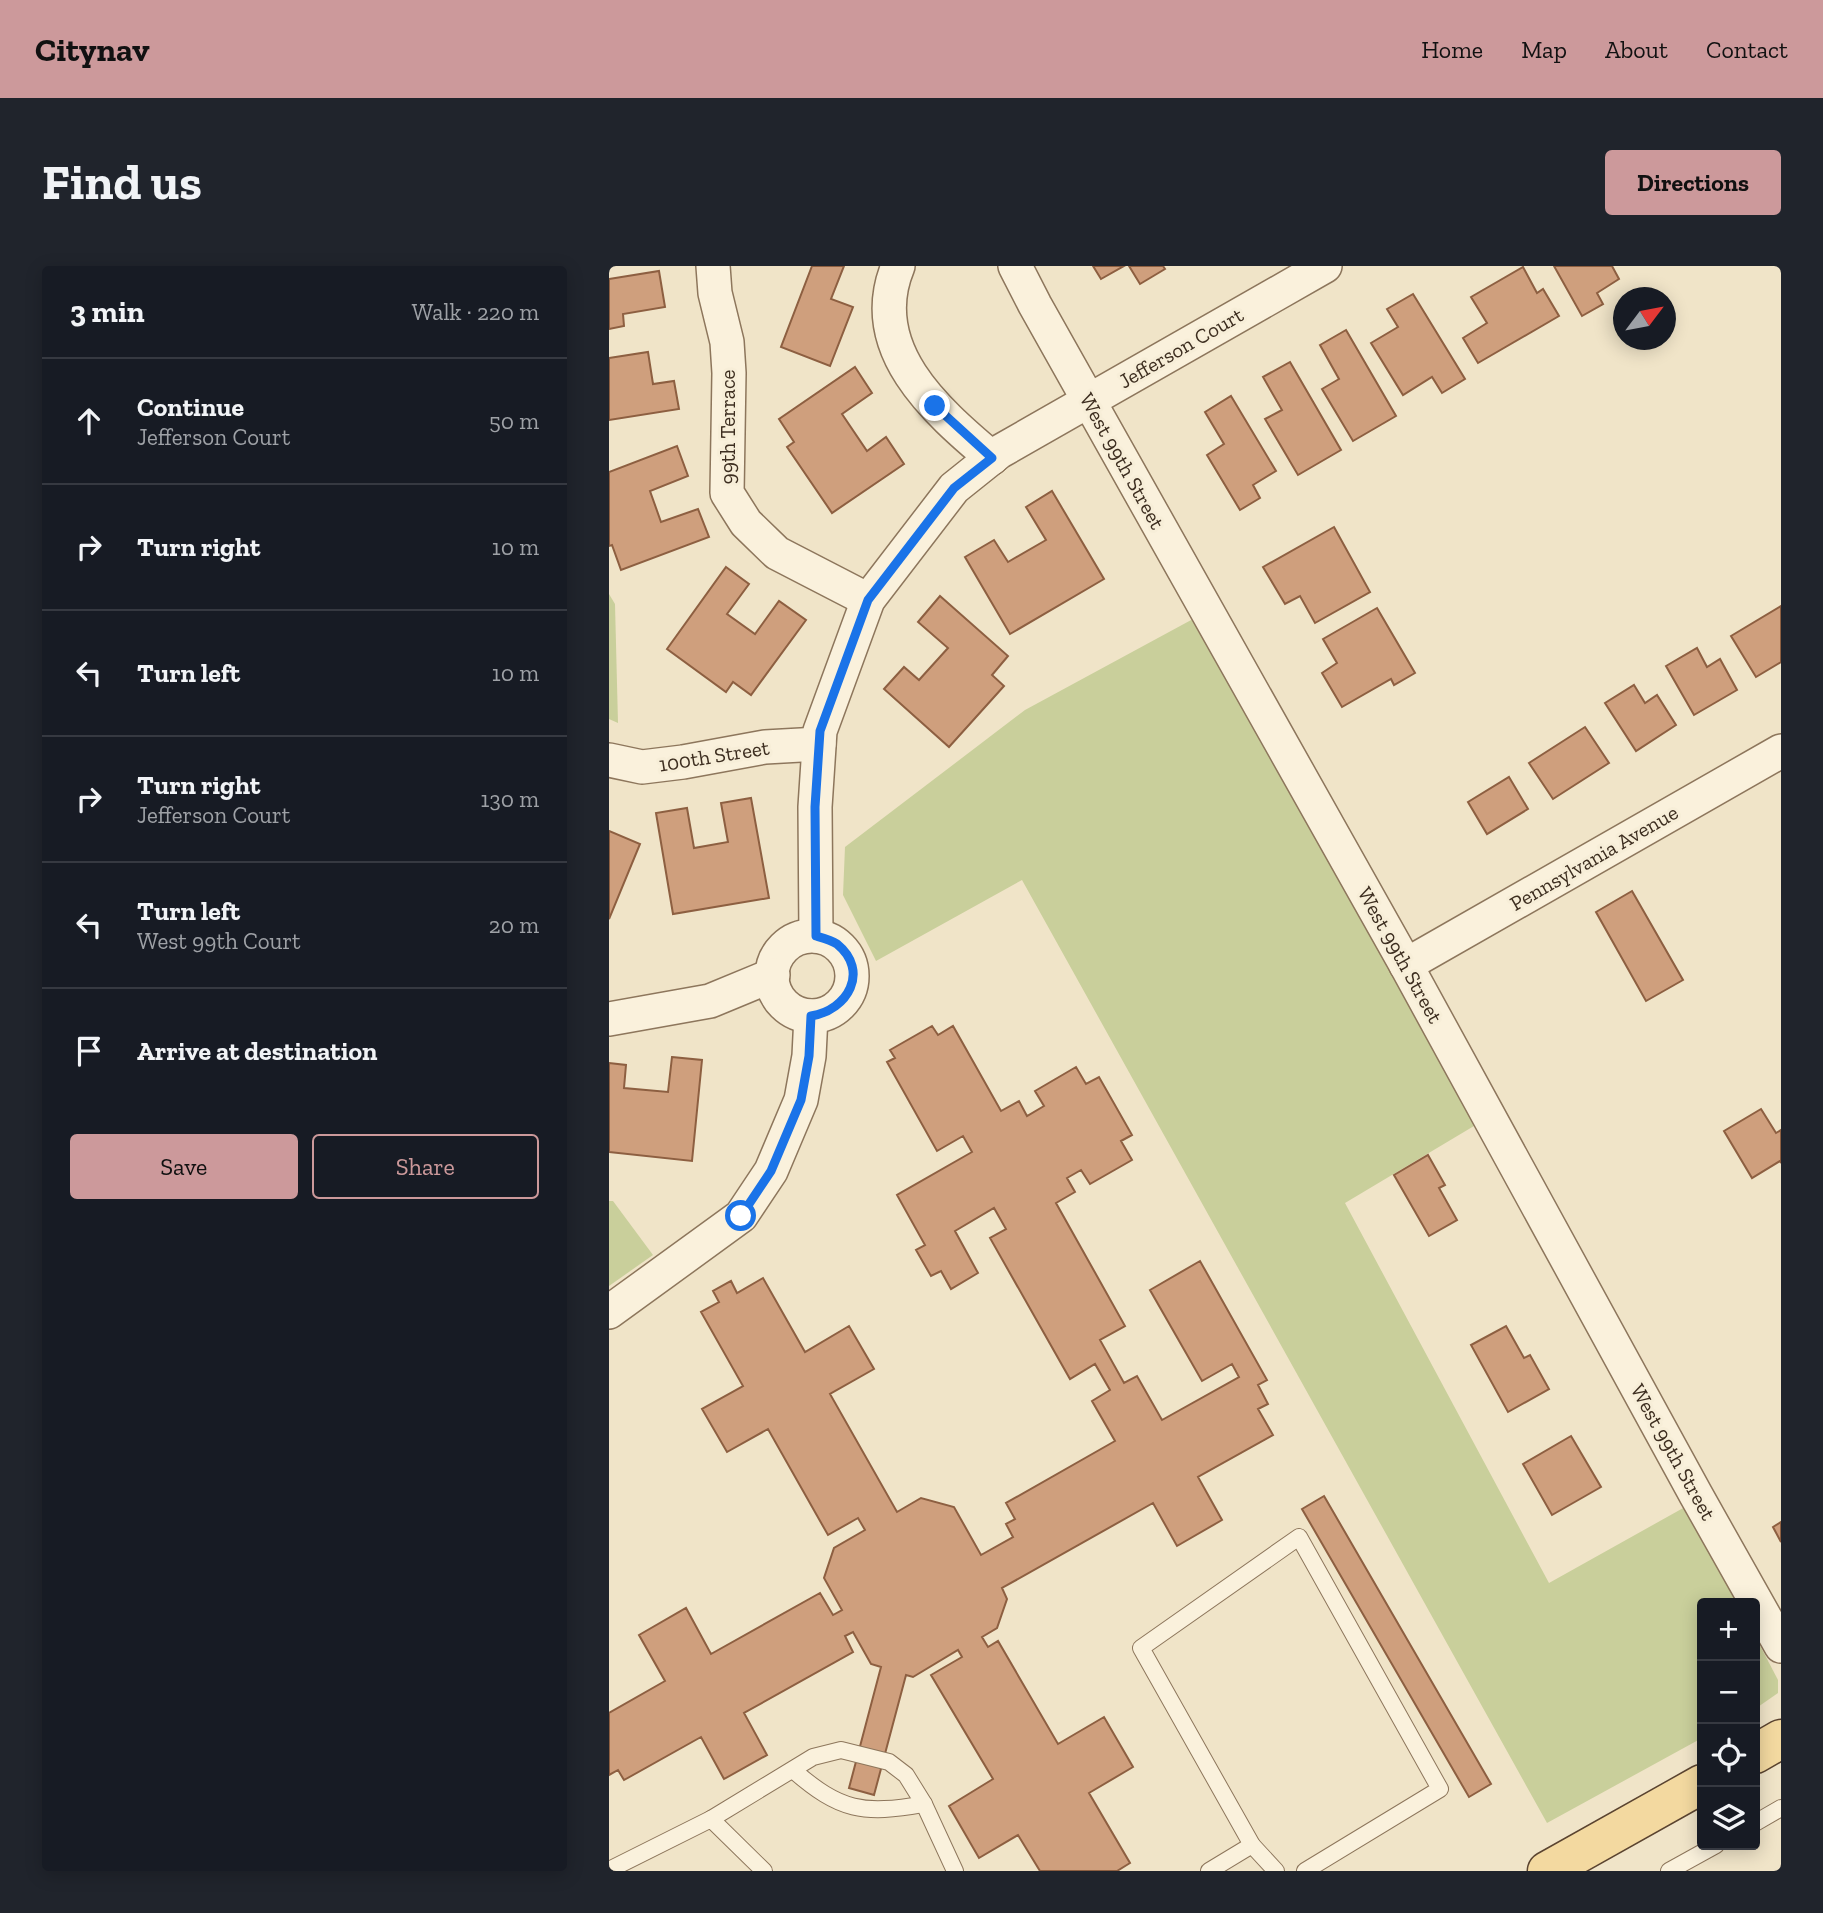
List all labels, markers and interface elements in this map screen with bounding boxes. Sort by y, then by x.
text: Citynav [35,30,150,69]
text: Home [1421,35,1483,64]
text: Map [1521,35,1567,64]
text: About [1605,35,1668,64]
text: Contact [1706,35,1788,64]
button: Directions [1605,150,1781,215]
text: Find us [42,153,202,212]
north arrow [1613,287,1676,350]
text: 3 min [70,294,145,330]
text: Walk · 220 m [412,298,539,326]
street label: Jefferson Court [1114,302,1248,393]
street label: 99th Terrace [715,369,740,484]
street label: West 99th Street [1075,388,1170,533]
route end [919,390,950,421]
text: Continue [137,391,244,423]
icon: ahead [70,402,108,440]
text: 50 m [489,407,539,435]
text: Jefferson Court [137,423,290,451]
icon: right [70,528,108,566]
text: Turn right [137,531,260,563]
text: 10 m [492,533,539,561]
icon: left [70,654,108,692]
text: Turn left [137,657,240,689]
text: 10 m [492,659,539,687]
street label: 100th Street [657,734,771,777]
text: Turn right [137,769,260,801]
icon: right [70,780,108,818]
text: 130 m [481,785,539,813]
street label: Pennsylvania Avenue [1505,799,1682,916]
text: Jefferson Court [137,801,290,829]
street label: West 99th Street [1353,882,1448,1027]
text: Turn left [137,895,240,927]
icon: left [70,906,108,944]
text: 20 m [489,911,539,939]
text: West 99th Court [137,927,301,955]
icon: arrive [70,1032,108,1070]
text: Arrive at destination [137,1035,377,1067]
button: Save [70,1134,298,1199]
button: Share [312,1134,539,1199]
route start [725,1200,756,1231]
street label: West 99th Street [1626,1379,1721,1524]
map controls [1697,1598,1760,1850]
button: + [1697,1598,1760,1661]
button: − [1697,1661,1760,1724]
button: locate [1697,1724,1760,1787]
button: layers [1697,1787,1760,1850]

